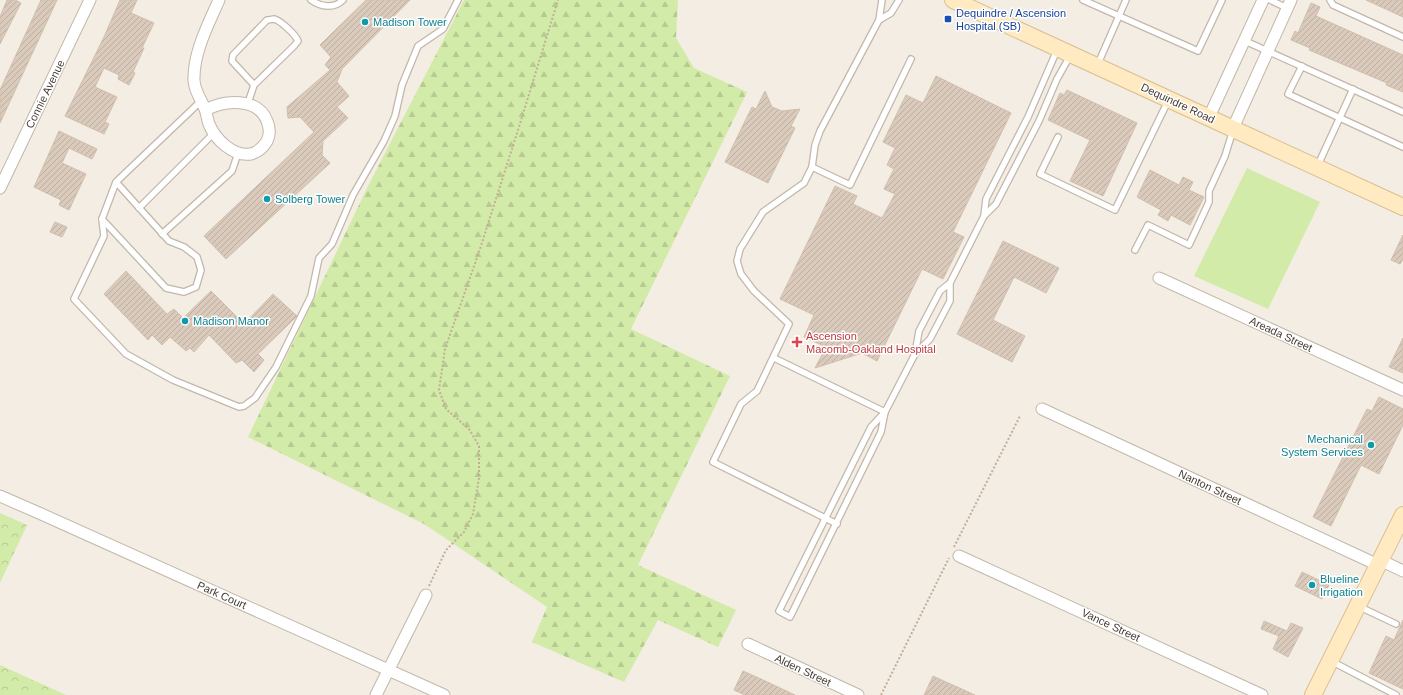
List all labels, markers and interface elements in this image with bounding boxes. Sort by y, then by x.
place label: Dequindre / Ascension Hospital (SB) [956,7,1066,32]
marker: Dequindre / Ascension Hospital (SB) [943,14,953,24]
place label: Madison Tower [373,16,447,28]
marker: Madison Tower [360,17,370,27]
street label: Connie Avenue [23,58,67,130]
street label: Dequindre Road [1139,81,1217,125]
place label: Solberg Tower [275,193,345,205]
marker: Solberg Tower [262,194,272,204]
street label: Areada Street [1248,314,1314,354]
place label: Madison Manor [193,315,269,327]
marker: Madison Manor [180,316,190,326]
place label: Ascension Macomb-Oakland Hospital [806,330,936,355]
marker: Ascension Macomb-Oakland Hospital [791,336,803,348]
place label: Mechanical System Services [1281,433,1363,458]
marker: Mechanical System Services [1366,440,1376,450]
street label: Nanton Street [1177,467,1243,507]
place label: Blueline Irrigation [1320,573,1363,598]
street label: Park Court [196,579,248,611]
marker: Blueline Irrigation [1307,580,1317,590]
street label: Vance Street [1080,606,1142,644]
street label: Alden Street [773,652,833,688]

